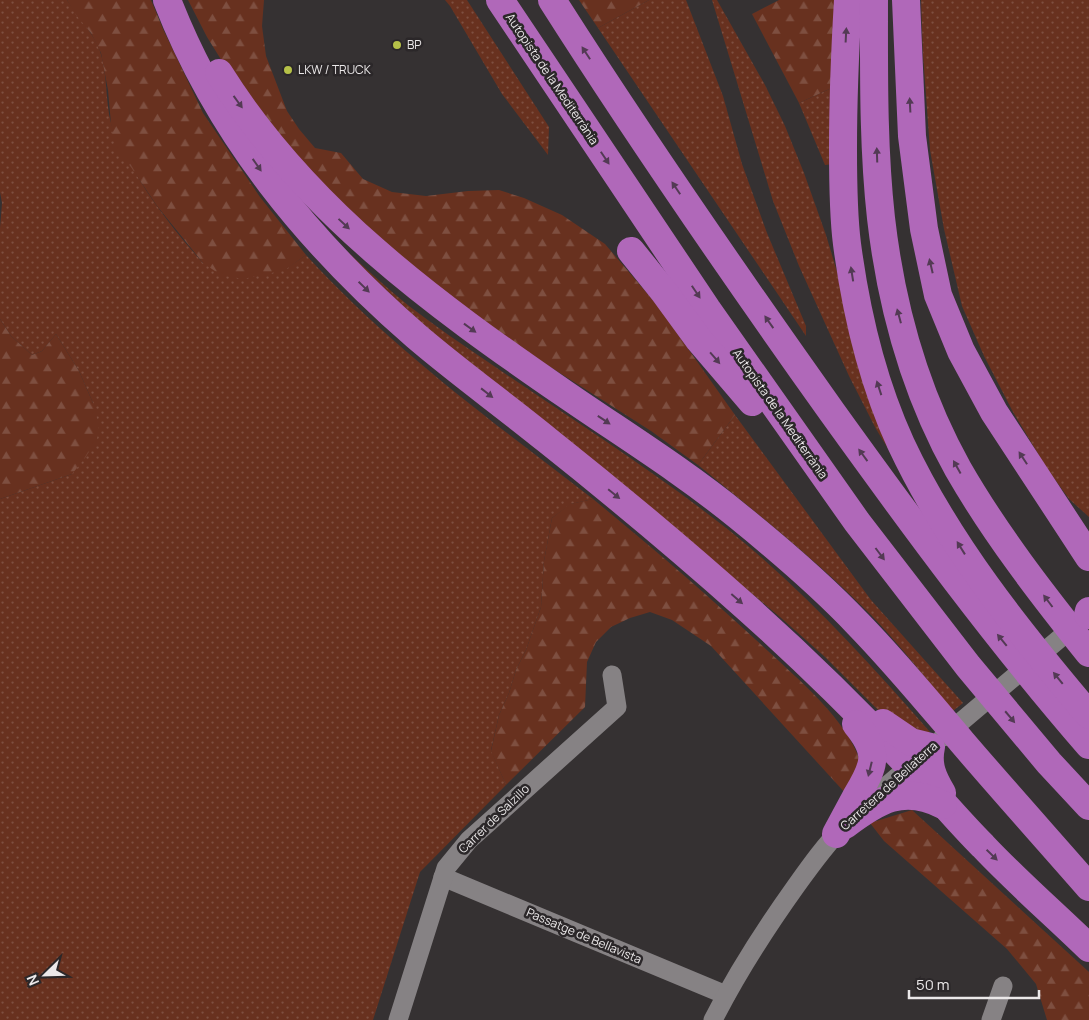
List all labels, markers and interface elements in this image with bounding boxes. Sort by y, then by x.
street label: Autopista de la Mediterrània [502,10,603,148]
one-way arrow [843,26,851,42]
place label: BP [407,36,422,53]
marker: BP [391,39,403,51]
one-way arrow [581,47,591,60]
place label: LKW / TRUCK [298,61,372,78]
marker: LKW / TRUCK [282,64,294,76]
one-way arrow [233,95,243,109]
one-way arrow [906,96,914,112]
one-way arrow [873,147,881,163]
one-way arrow [600,151,610,164]
one-way arrow [252,158,262,172]
one-way arrow [672,181,681,195]
one-way arrow [338,219,351,230]
one-way arrow [927,258,935,273]
one-way arrow [848,266,856,282]
one-way arrow [357,281,369,293]
one-way arrow [691,286,700,299]
one-way arrow [895,308,903,323]
one-way arrow [764,315,774,329]
one-way arrow [463,322,476,333]
street label: Autopista de la Mediterrània [729,345,832,482]
one-way arrow [709,352,720,365]
one-way arrow [875,380,883,395]
one-way arrow [480,387,493,398]
one-way arrow [597,415,610,425]
one-way arrow [858,448,868,462]
one-way arrow [1019,452,1028,465]
one-way arrow [953,460,962,473]
one-way arrow [607,489,620,500]
one-way arrow [956,541,965,554]
one-way arrow [875,547,886,560]
one-way arrow [730,593,742,605]
one-way arrow [1043,594,1053,608]
one-way arrow [996,634,1007,647]
one-way arrow [1052,672,1063,685]
one-way arrow [1005,710,1016,723]
street label: Carretera de Bellaterra [836,737,941,834]
one-way arrow [866,761,874,777]
street label: Carrer de Salzillo [454,780,533,857]
one-way arrow [986,849,998,861]
street label: Passatge de Bellavista [524,904,645,968]
north arrow [20,950,70,1000]
scale bar [909,968,1039,1000]
text: N [22,972,43,989]
text: 50 m [916,974,950,995]

